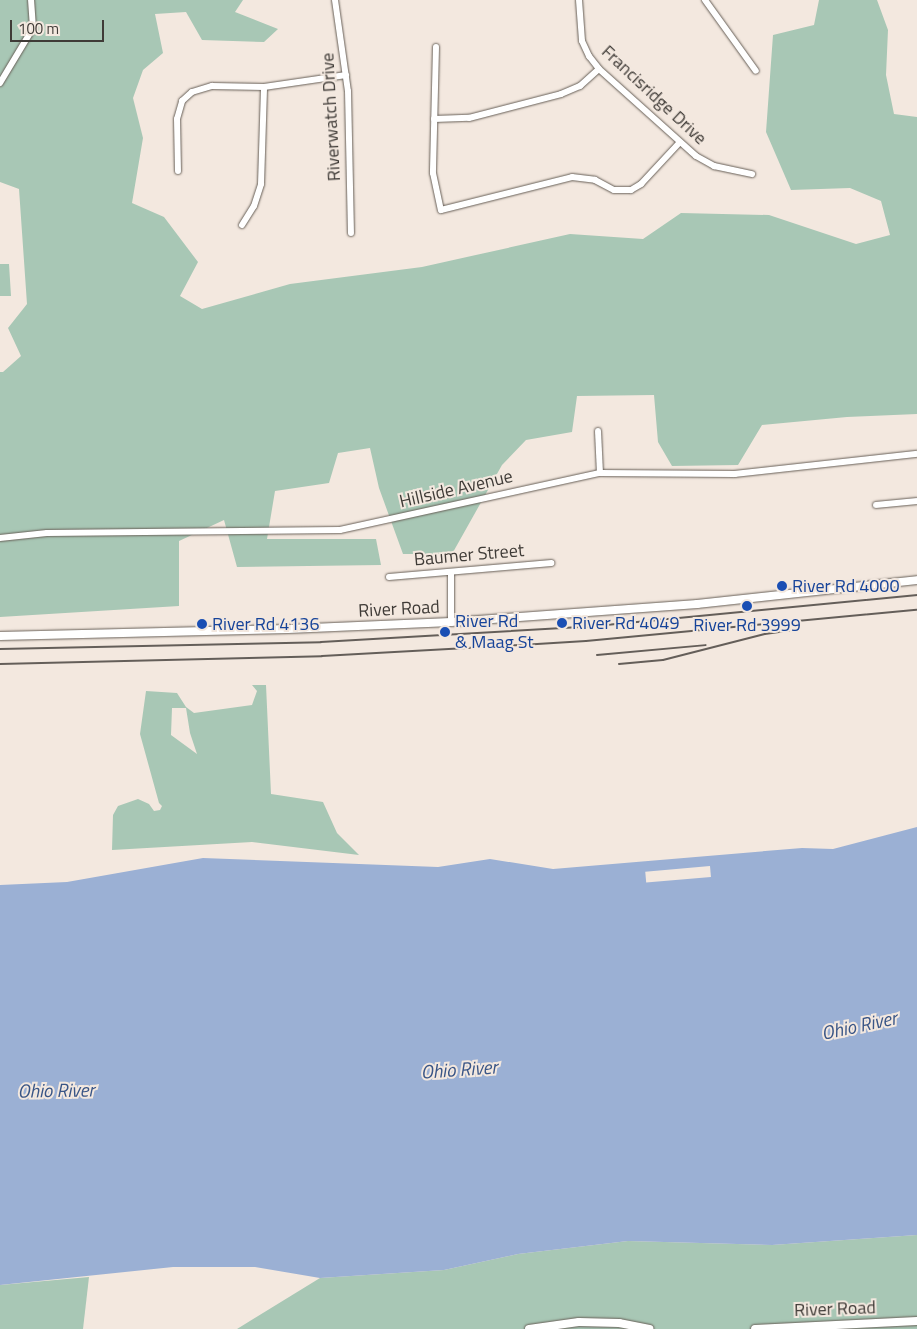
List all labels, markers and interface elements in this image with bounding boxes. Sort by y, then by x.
scale bar [12,10,106,42]
text: 100 m [18,17,59,40]
street label: Francisridge Drive [597,41,711,149]
street label: Riverwatch Drive [317,52,345,182]
street label: Hillside Avenue [397,465,515,513]
street label: Baumer Street [413,539,525,571]
place label: River Rd 4000 [792,575,900,597]
marker: River Rd 4000 [776,580,788,592]
street label: River Road [358,596,440,622]
marker: River Rd 3999 [741,600,753,612]
place label: River Rd & Maag St [455,611,534,654]
place label: River Rd 4049 [572,612,680,634]
place label: River Rd 4136 [212,613,320,635]
place label: River Rd 3999 [693,614,801,636]
marker: River Rd 4049 [556,617,568,629]
marker: River Rd 4136 [196,618,208,630]
marker: River Rd & Maag St [439,626,451,638]
water label: Ohio River [819,1006,899,1044]
water label: Ohio River [420,1055,498,1083]
water label: Ohio River [17,1078,95,1102]
street label: River Road [794,1297,876,1321]

